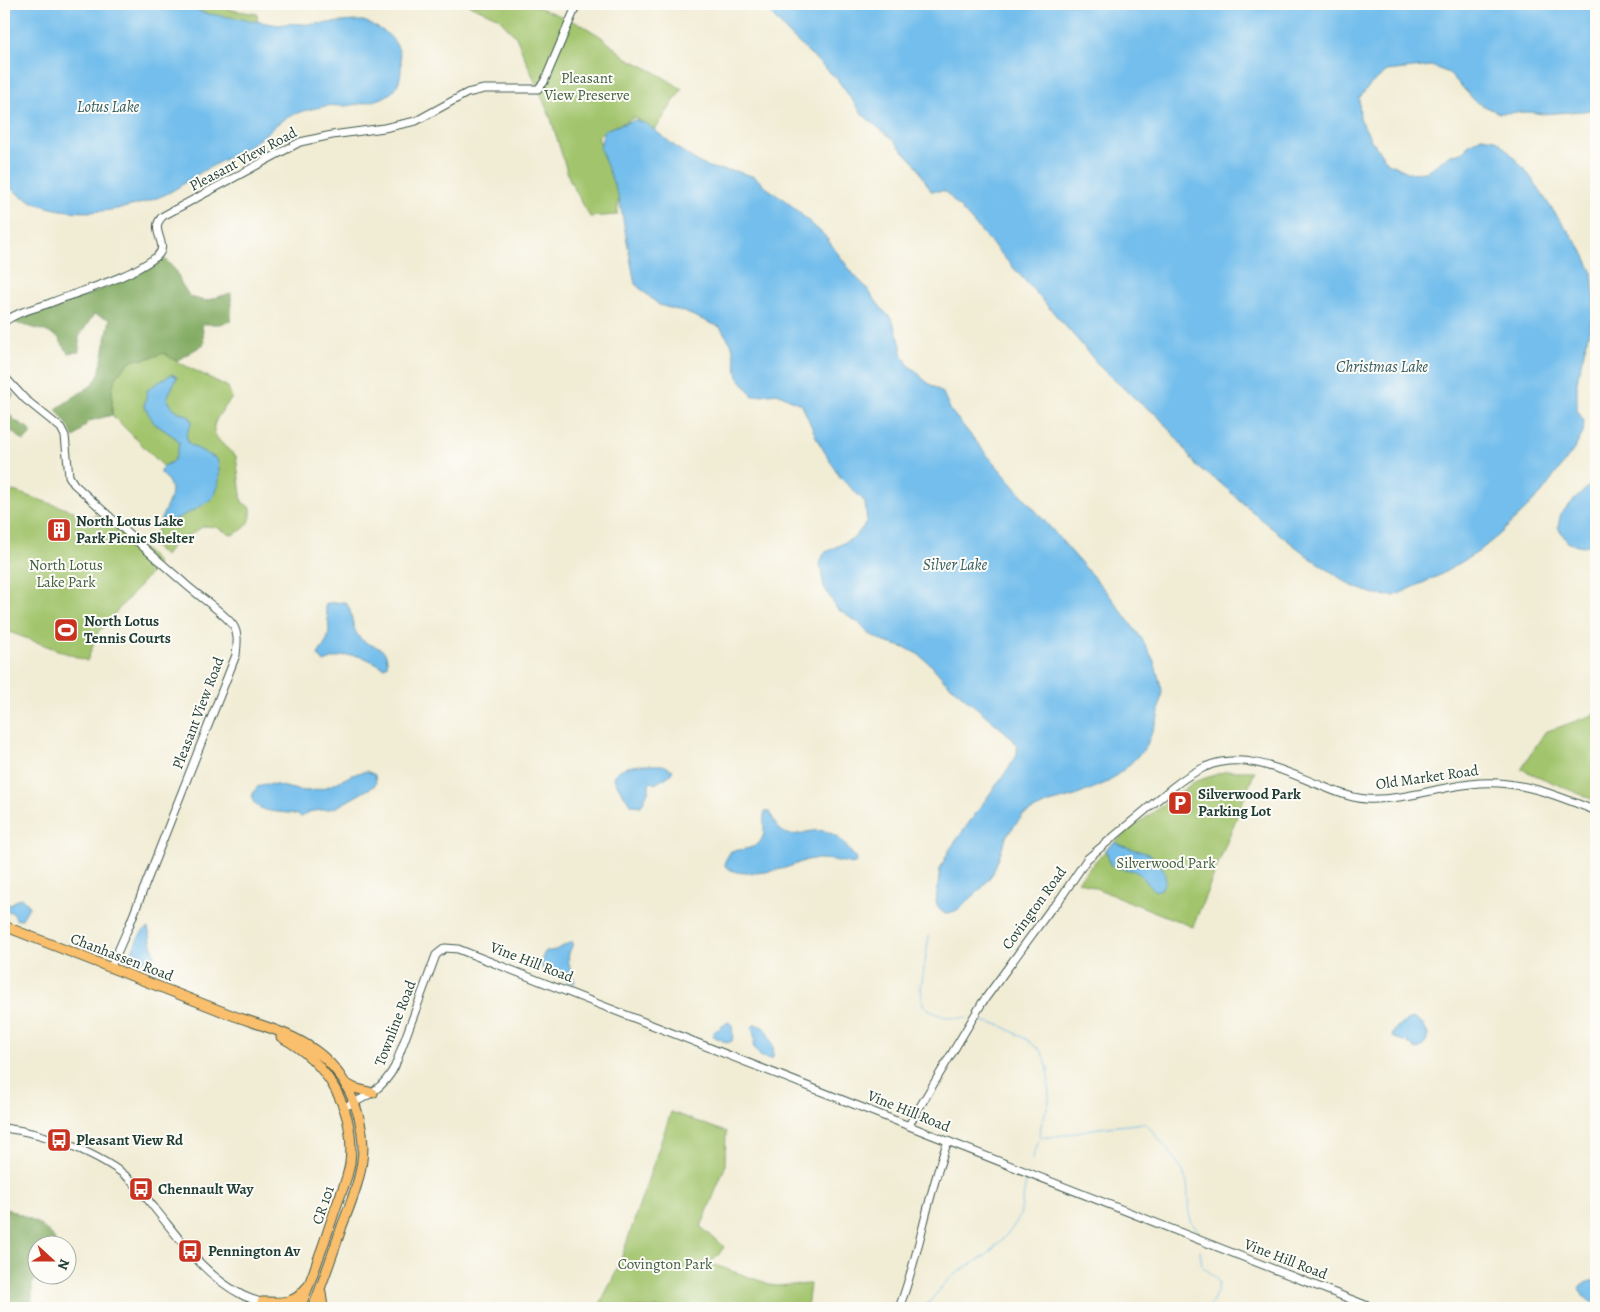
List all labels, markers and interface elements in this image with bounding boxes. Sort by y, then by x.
park label: Pleasant View Preserve [543,68,630,105]
water label: Lotus Lake [77,96,139,118]
street label: Pleasant View Road [186,122,301,196]
water label: Christmas Lake [1336,356,1428,378]
place label: North Lotus Lake Park Picnic Shelter [76,511,194,548]
building icon: North Lotus Lake Park Picnic Shelter [46,517,72,543]
water label: Silver Lake [923,554,987,576]
park label: North Lotus Lake Park [29,555,103,592]
place label: North Lotus Tennis Courts [84,611,171,648]
sports icon: North Lotus Tennis Courts [53,617,79,643]
street label: Pleasant View Road [167,653,229,772]
street label: Old Market Road [1374,760,1481,794]
place label: Silverwood Park Parking Lot [1198,784,1301,821]
parking icon: Silverwood Park Parking Lot [1167,790,1193,816]
park label: Silverwood Park [1116,853,1216,873]
street label: Covington Road [997,862,1071,953]
street label: Chanhassen Road [68,928,177,986]
street label: Vine Hill Road [487,937,577,987]
street label: Townline Road [369,976,421,1069]
street label: Vine Hill Road [864,1085,954,1137]
bus stop icon: Pleasant View Rd [46,1127,72,1153]
place label: Pleasant View Rd [76,1130,184,1150]
bus stop icon: Chennault Way [128,1176,154,1202]
place label: Chennault Way [158,1179,255,1199]
street label: CR 101 [307,1183,339,1227]
north arrow [28,1234,78,1284]
street label: Vine Hill Road [1241,1234,1331,1284]
bus stop icon: Pennington Av [177,1238,203,1264]
place label: Pennington Av [208,1241,301,1261]
park label: Covington Park [618,1254,713,1274]
text: N [53,1256,74,1273]

